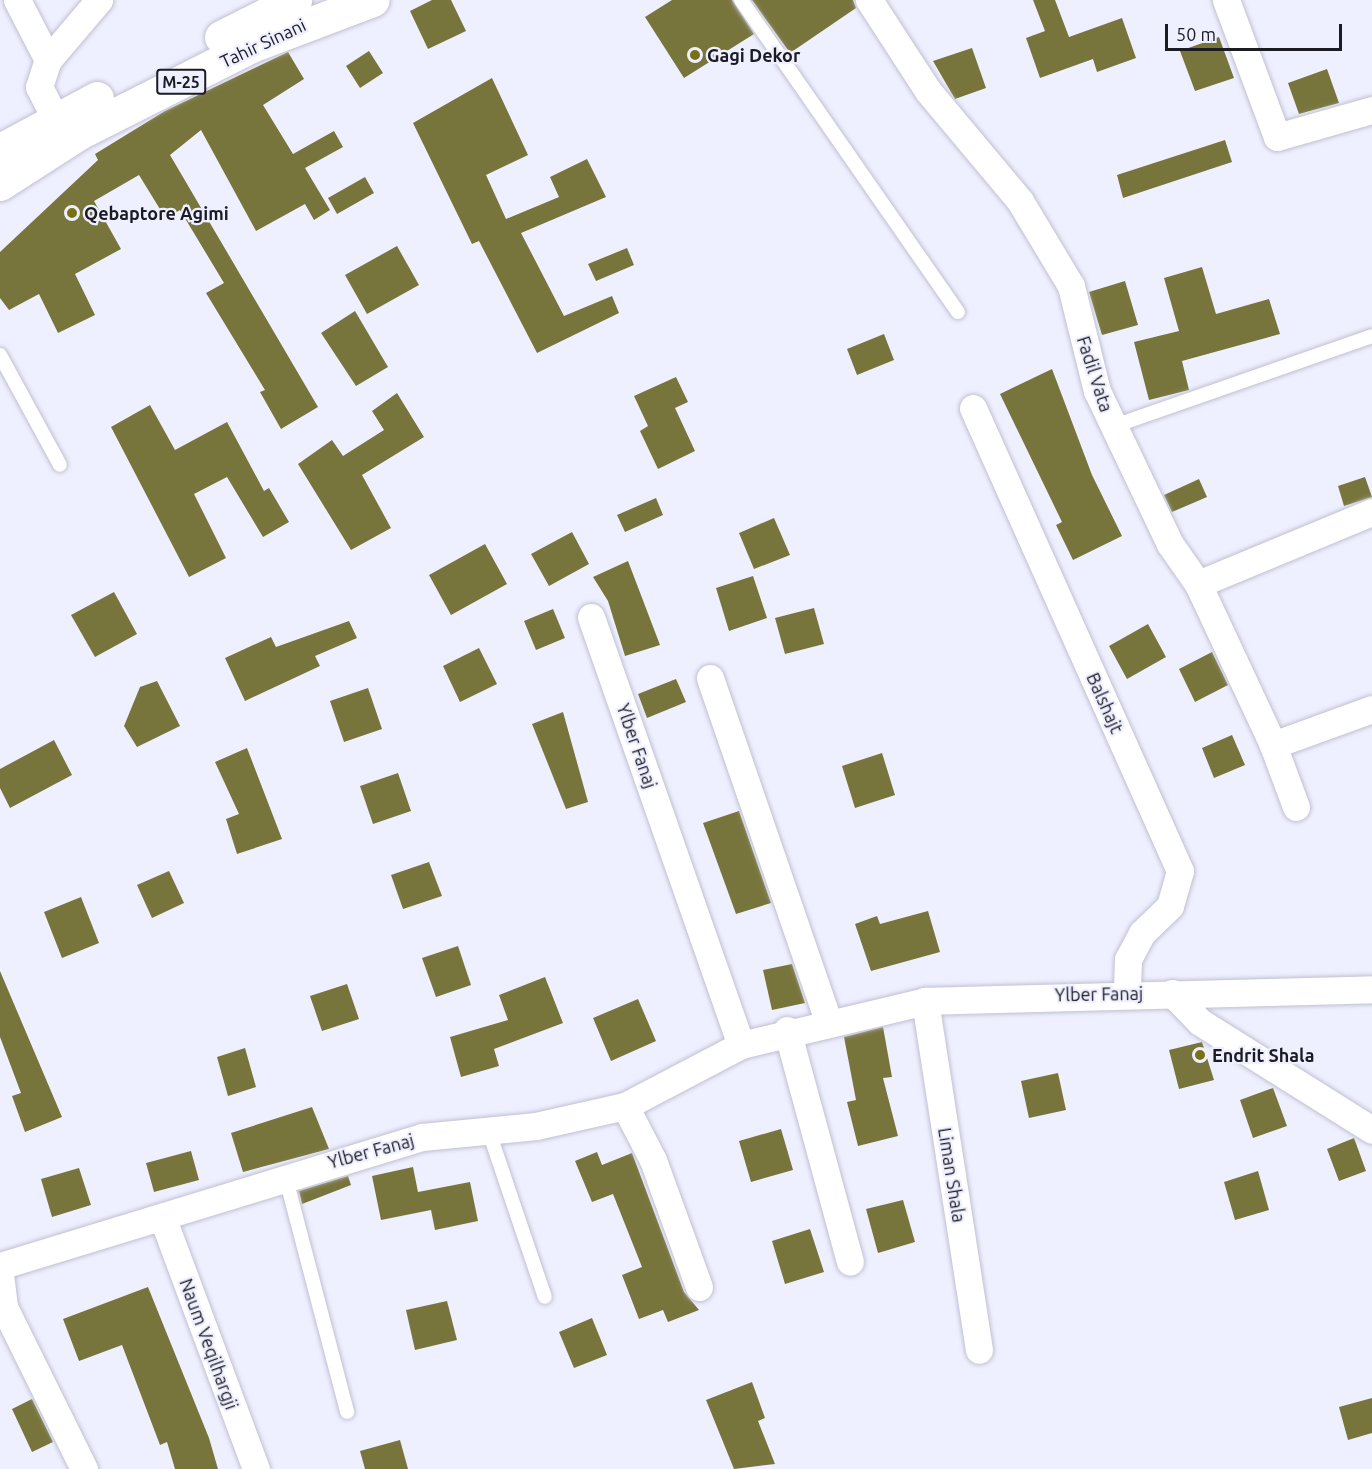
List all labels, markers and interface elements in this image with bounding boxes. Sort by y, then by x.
scale bar [1168,12,1345,50]
street label: Tahir Sinani [217,14,309,72]
text: 50 m [1176,24,1216,44]
place label: Gagi Dekor [707,44,800,66]
marker: Gagi Dekor [688,48,702,62]
road number: M-25 [156,69,207,95]
place label: Qebaptore Agimi [84,202,229,224]
marker: Qebaptore Agimi [65,206,79,220]
street label: Fadil Vata [1073,333,1117,415]
street label: Balshajt [1082,669,1128,737]
street label: Ylber Fanaj [612,701,662,791]
street label: Ylber Fanaj [1055,982,1143,1006]
place label: Endrit Shala [1212,1044,1314,1066]
marker: Endrit Shala [1193,1048,1207,1062]
street label: Liman Shala [934,1126,970,1224]
street label: Ylber Fanaj [325,1129,417,1173]
street label: Naum Veqilhargji [175,1276,243,1412]

